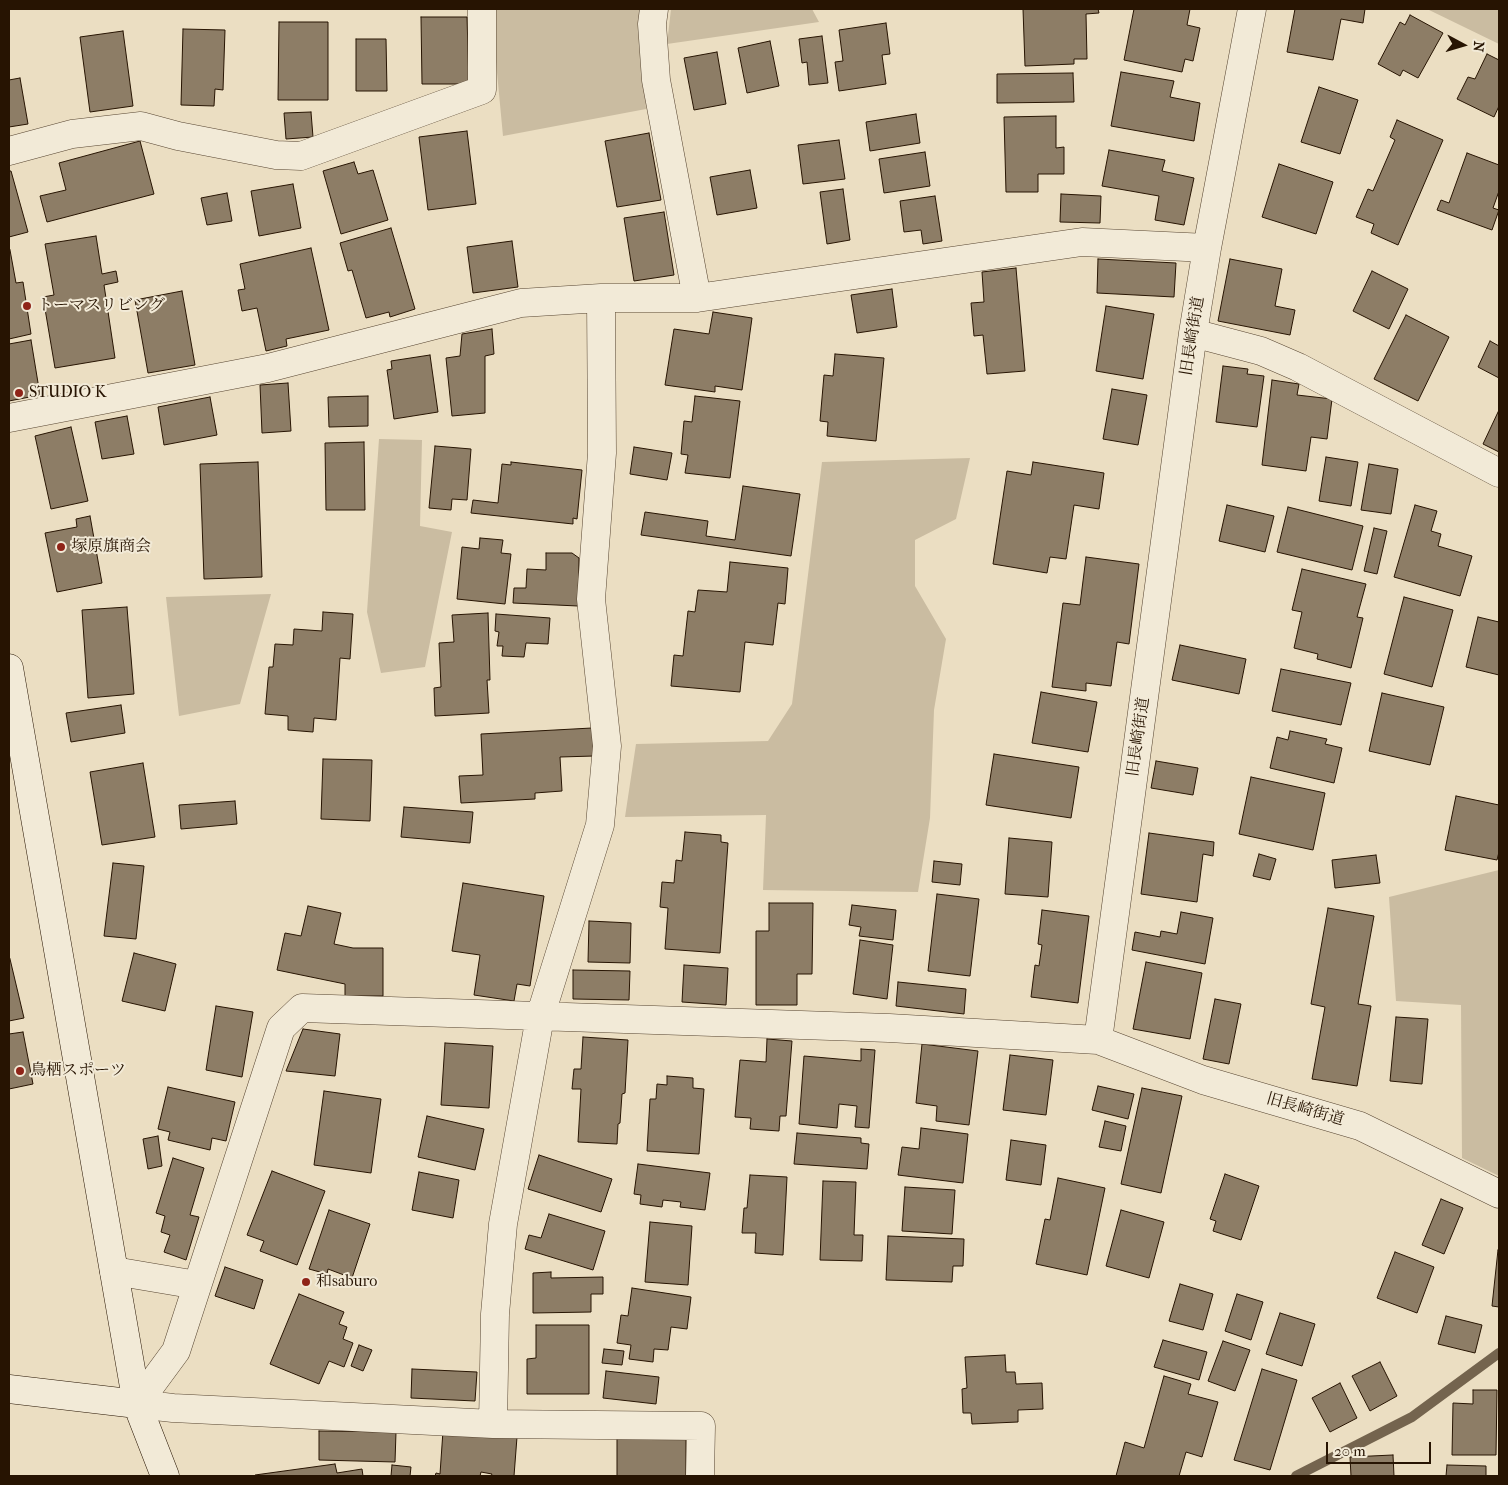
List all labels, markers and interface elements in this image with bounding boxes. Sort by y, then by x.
north arrow [1438,20,1488,70]
text: N [1469,40,1487,53]
street label: 旧長崎街道 [1177,295,1209,377]
place label: トーマスリビング [37,296,165,316]
marker: トーマスリビング [21,300,33,312]
place label: STUDIO K [29,383,106,403]
marker: STUDIO K [13,387,25,399]
place label: 塚原旗商会 [71,537,151,557]
marker: 塚原旗商会 [55,541,67,553]
street label: 旧長崎街道 [1124,696,1154,778]
place label: 鳥栖スポーツ [30,1061,126,1081]
marker: 鳥栖スポーツ [14,1065,26,1077]
street label: 旧長崎街道 [1264,1090,1346,1130]
place label: 和saburo [316,1272,377,1292]
marker: 和saburo [300,1276,312,1288]
scale bar [1328,1432,1433,1464]
text: 20 m [1334,1442,1366,1460]

